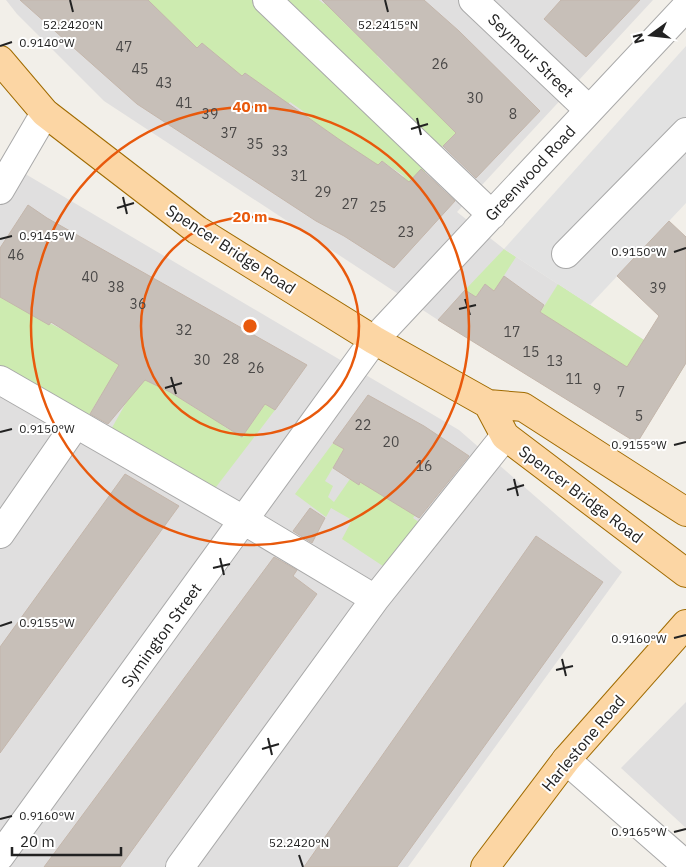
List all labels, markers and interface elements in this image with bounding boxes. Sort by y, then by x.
street label: Seymour Street [484,9,578,101]
north arrow [626,10,676,60]
text: 52.2420°N [43,17,103,32]
text: 52.2415°N [358,17,418,32]
text: N [628,31,648,46]
text: 0.9140°W [19,35,75,50]
house number: 47 [116,38,132,56]
house number: 26 [432,55,448,73]
house number: 45 [132,60,148,78]
house number: 43 [156,74,172,92]
house number: 30 [467,89,483,107]
house number: 41 [176,94,192,112]
text: 40 m [233,97,267,116]
house number: 39 [202,105,218,123]
house number: 8 [509,105,517,123]
street label: Greenwood Road [481,121,579,225]
house number: 37 [221,124,237,142]
house number: 35 [247,135,263,153]
house number: 33 [272,142,288,160]
house number: 31 [291,167,307,185]
house number: 29 [315,183,331,201]
house number: 27 [342,195,358,213]
house number: 25 [370,198,386,216]
street label: Spencer Bridge Road [163,200,299,298]
text: 20 m [233,207,267,226]
house number: 23 [398,223,414,241]
text: 0.9145°W [19,228,75,243]
text: 0.9150°W [611,244,667,259]
house number: 46 [8,246,24,264]
house number: 40 [82,268,98,286]
house number: 38 [108,278,124,296]
house number: 39 [650,279,666,297]
house number: 36 [130,295,146,313]
centre of rings [241,317,259,335]
house number: 32 [176,321,192,339]
house number: 17 [504,323,520,341]
house number: 15 [523,343,539,361]
house number: 28 [223,350,239,368]
house number: 30 [194,351,210,369]
house number: 13 [547,352,563,370]
house number: 26 [248,359,264,377]
house number: 11 [566,370,582,388]
house number: 9 [593,380,601,398]
house number: 7 [617,383,625,401]
house number: 5 [635,407,643,425]
house number: 22 [355,416,371,434]
text: 0.9150°W [19,421,75,436]
house number: 20 [383,433,399,451]
text: 0.9155°W [611,437,667,452]
street label: Spencer Bridge Road [515,441,647,547]
house number: 16 [416,457,432,475]
street label: Symington Street [116,579,206,691]
text: 0.9155°W [19,615,75,630]
text: 0.9160°W [611,631,667,646]
street label: Harlestone Road [537,691,629,795]
text: 0.9160°W [19,808,75,823]
scale bar [12,824,121,856]
text: 0.9165°W [611,824,667,839]
text: 20 m [20,832,55,851]
text: 52.2420°N [269,835,329,850]

